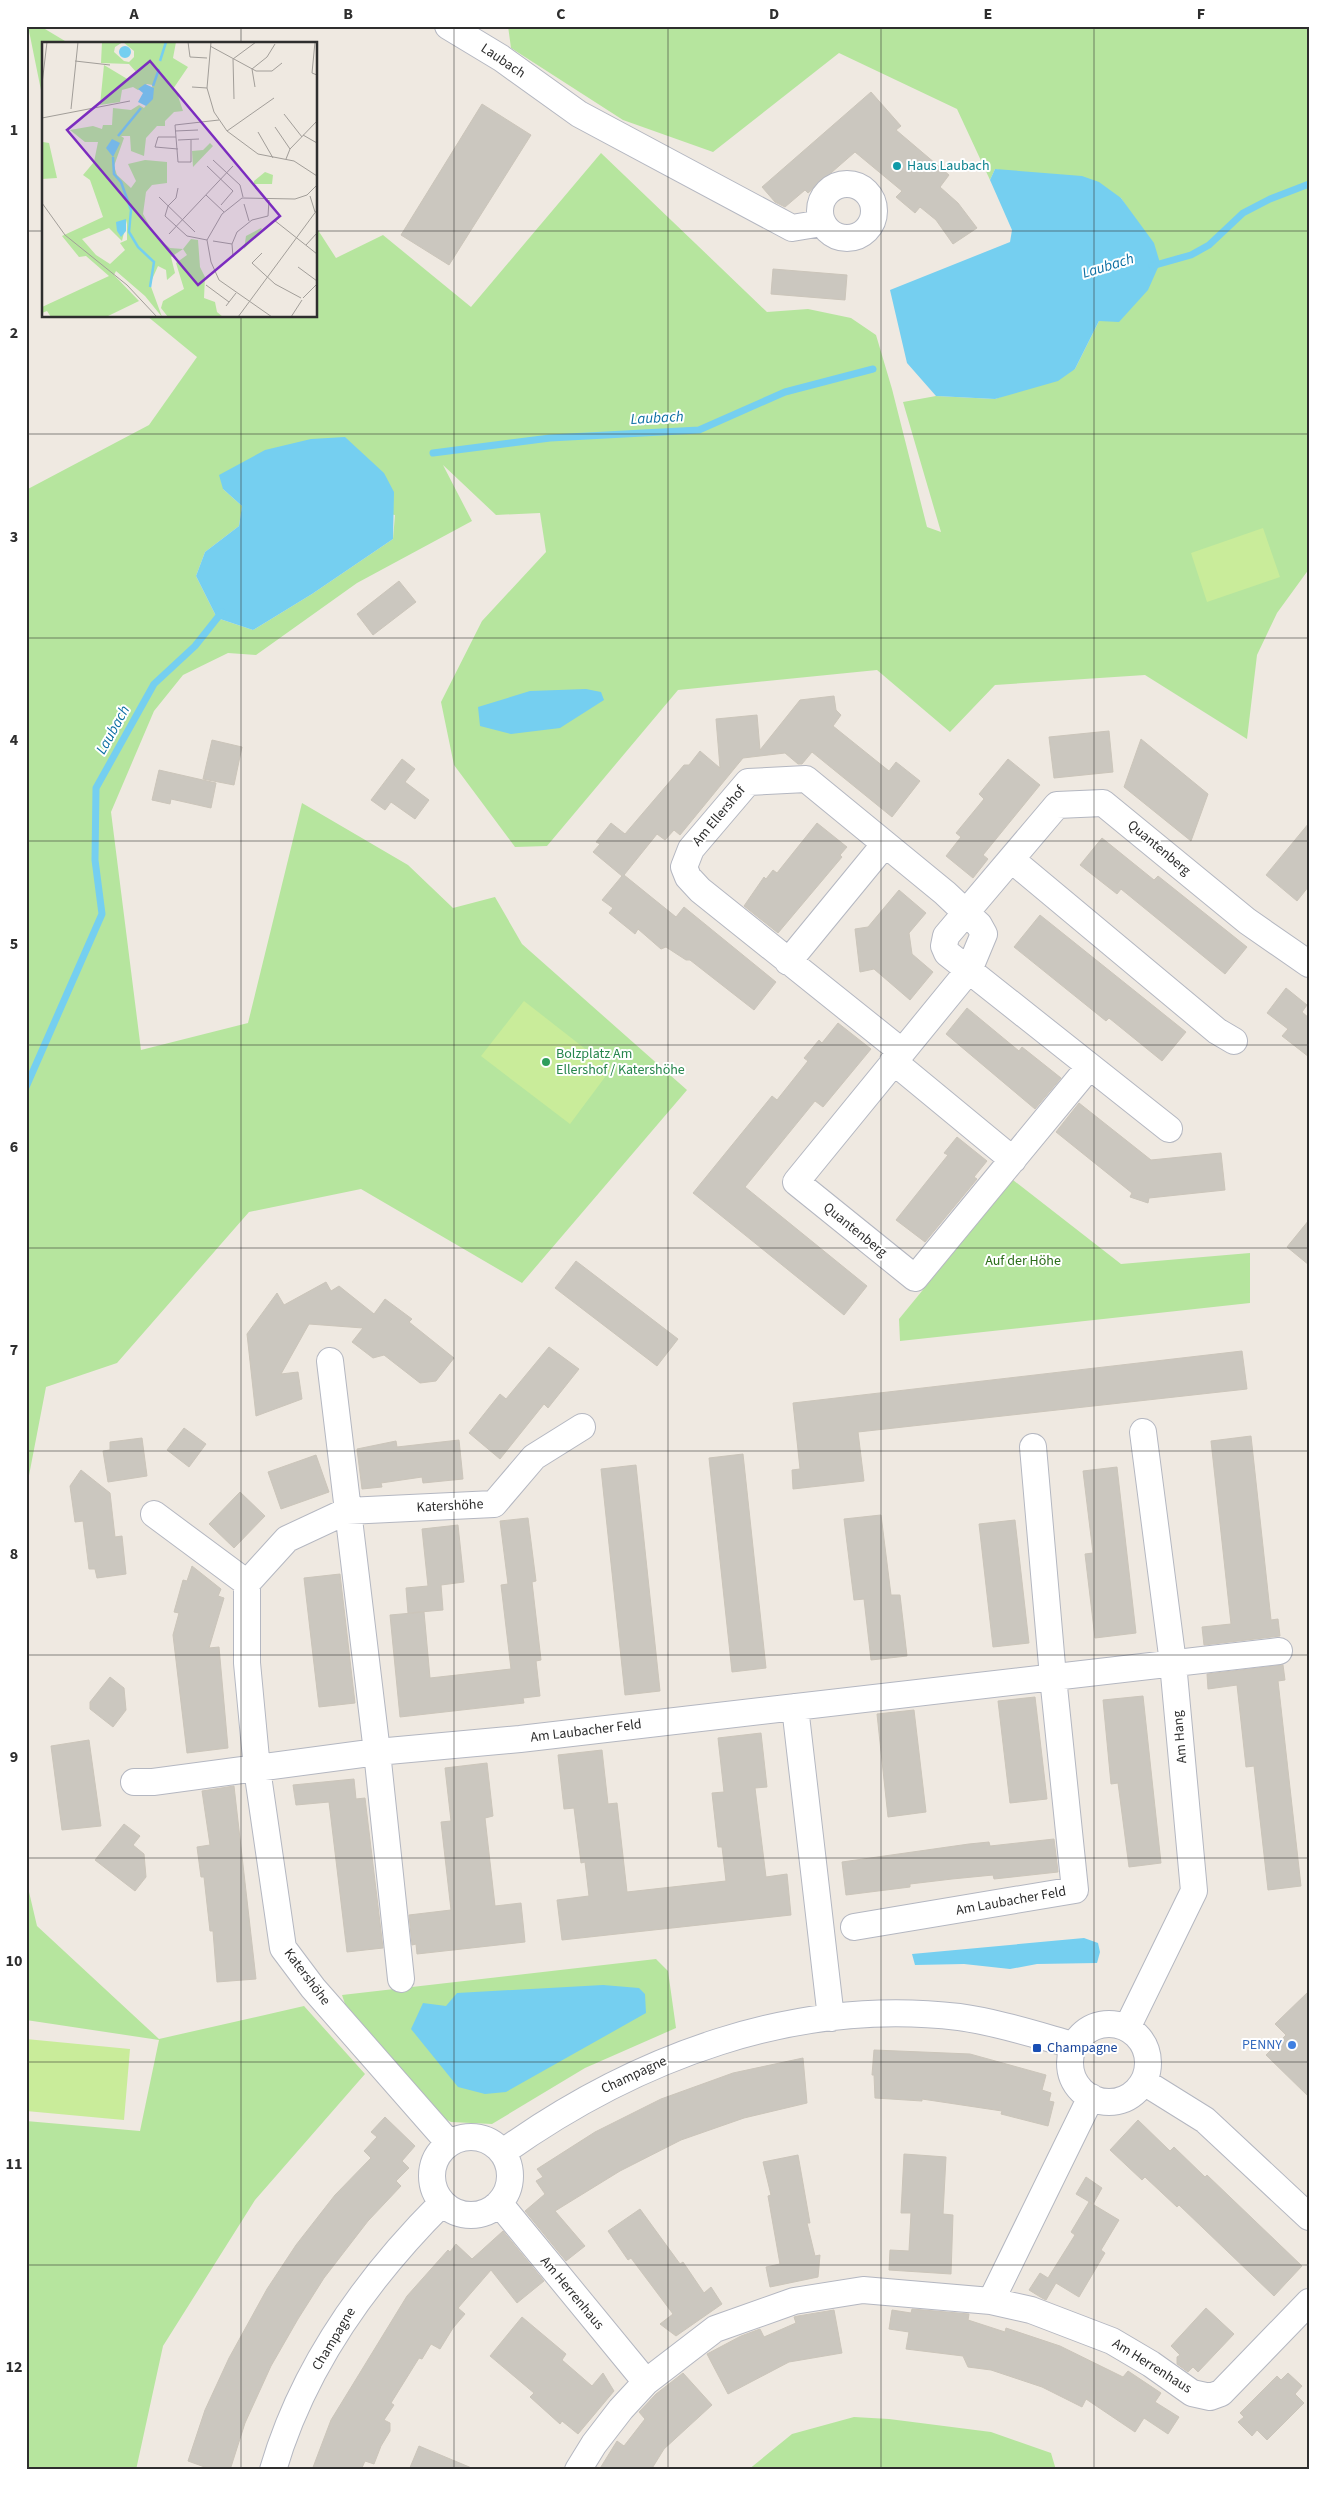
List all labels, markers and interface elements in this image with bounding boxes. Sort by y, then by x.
text: A [128,3,139,25]
text: B [343,3,353,25]
text: C [556,3,566,25]
text: D [769,3,779,25]
text: E [984,3,992,25]
text: F [1197,3,1205,25]
street label: Laubach [477,39,529,83]
inset map [42,42,318,318]
text: 1 [10,119,18,141]
place label: Haus Laubach [907,156,990,176]
marker: Haus Laubach [891,160,903,172]
water label: Laubach [1080,248,1137,284]
text: 2 [10,322,18,344]
water label: Laubach [630,406,684,430]
text: 3 [10,526,18,548]
water label: Laubach [91,702,135,758]
text: 4 [10,729,19,751]
street label: Am Ellershof [688,781,751,851]
street label: Quantenberg [1123,816,1195,880]
text: 5 [10,933,18,955]
place label: Bolzplatz Am Ellershof / Katershöhe [556,1044,685,1080]
marker: Bolzplatz Am Ellershof / Katershöhe [540,1056,552,1068]
text: 6 [10,1136,18,1158]
street label: Quantenberg [819,1198,891,1262]
park label: Auf der Höhe [985,1251,1061,1271]
text: 7 [10,1339,18,1361]
street label: Katershöhe [416,1494,484,1518]
text: 8 [10,1543,18,1565]
street label: Am Hang [1168,1710,1192,1764]
street label: Am Laubacher Feld [529,1714,643,1748]
text: 9 [10,1746,18,1768]
street label: Am Laubacher Feld [954,1881,1068,1921]
street label: Katershöhe [279,1944,335,2010]
text: 10 [6,1950,22,1972]
place label: PENNY [1242,2035,1282,2055]
place label: Champagne [1047,2038,1118,2058]
marker: PENNY [1286,2039,1298,2051]
marker: Champagne [1031,2042,1043,2054]
street label: Champagne [598,2051,670,2099]
text: 11 [6,2153,22,2175]
street label: Am Herrenhaus [535,2252,609,2334]
street label: Champagne [307,2304,361,2374]
street label: Am Herrenhaus [1108,2334,1196,2399]
text: 12 [6,2356,22,2378]

